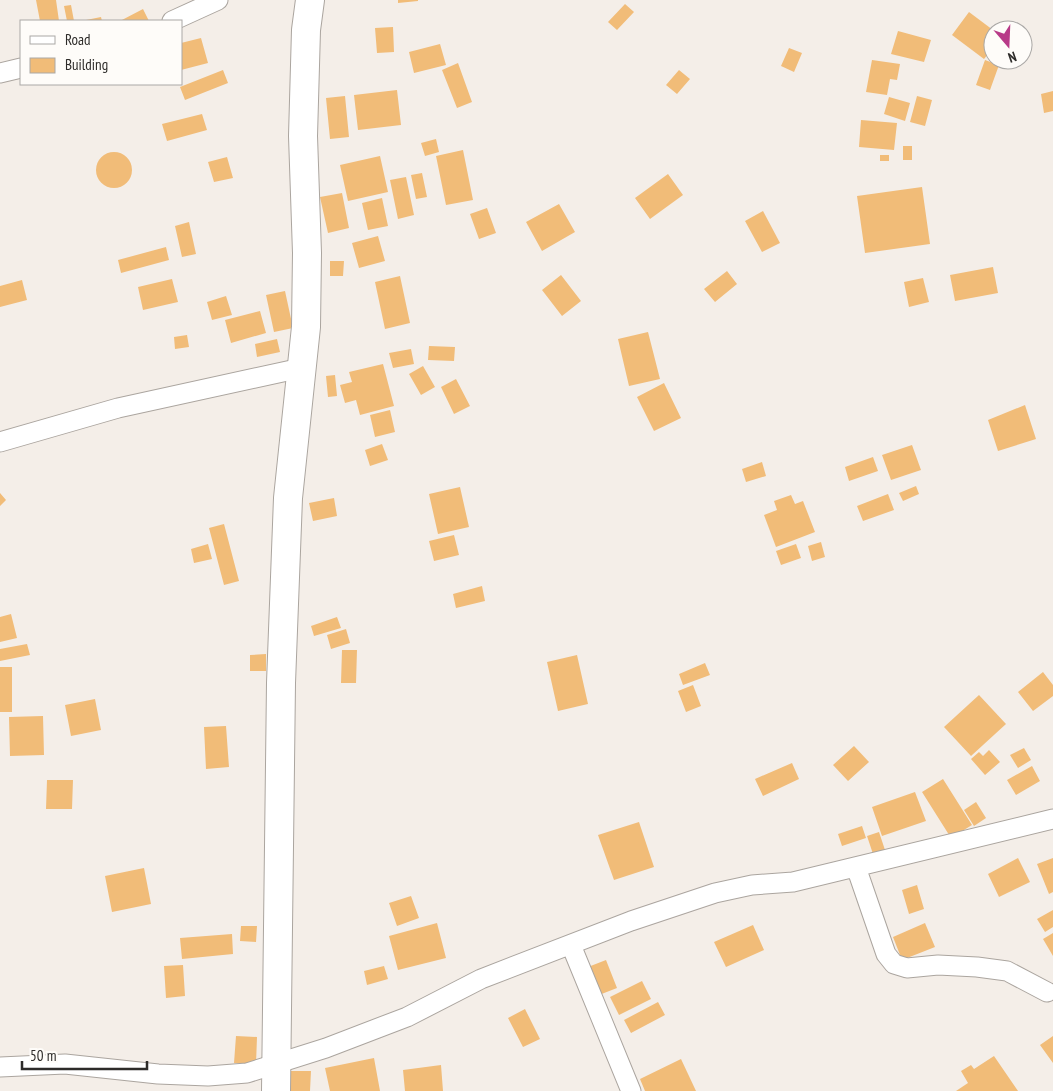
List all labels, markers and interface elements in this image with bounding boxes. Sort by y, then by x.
legend [20,20,182,85]
north arrow [983,20,1033,70]
text: Road [65,30,91,49]
text: N [1006,48,1019,67]
text: Building [65,55,108,74]
scale bar [22,1038,148,1070]
text: 50 m [30,1046,56,1065]

